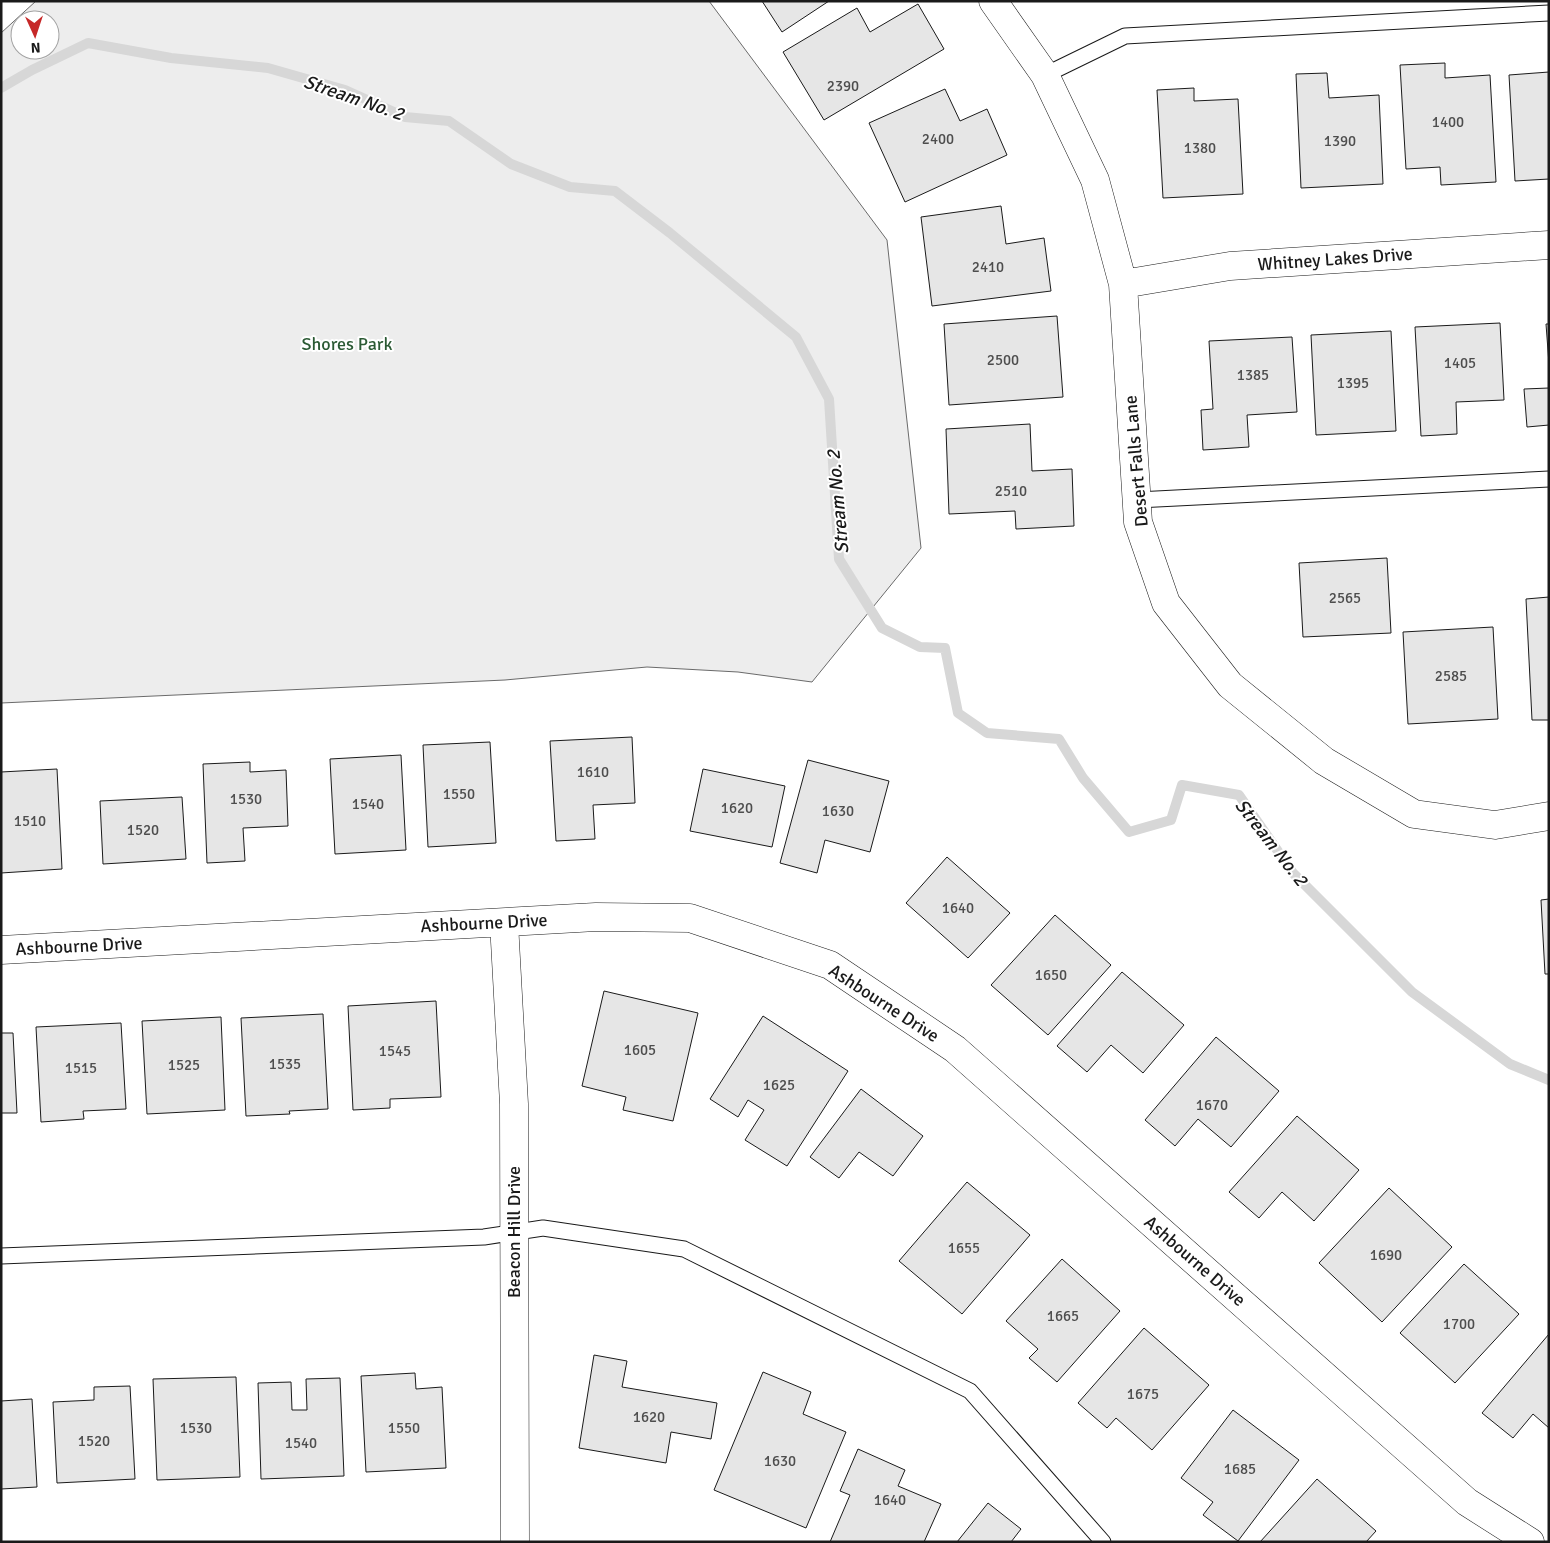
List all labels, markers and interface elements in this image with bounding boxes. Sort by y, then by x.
north arrow [10,10,60,60]
text: N [30,39,41,56]
water label: Stream No. 2 [300,70,409,127]
house number: 2390 [827,77,859,95]
house number: 1400 [1432,113,1464,131]
house number: 2400 [922,130,954,148]
house number: 1390 [1324,132,1356,150]
house number: 1380 [1184,139,1216,157]
street label: Whitney Lakes Drive [1257,243,1413,275]
house number: 2410 [972,258,1004,276]
park label: Shores Park [302,333,392,355]
house number: 2500 [987,351,1019,369]
house number: 1405 [1444,354,1476,372]
house number: 1385 [1237,366,1269,384]
house number: 1395 [1337,374,1369,392]
street label: Desert Falls Lane [1119,394,1153,528]
water label: Stream No. 2 [821,447,854,555]
house number: 2510 [995,482,1027,500]
house number: 2565 [1329,589,1361,607]
house number: 2585 [1435,667,1467,685]
house number: 1610 [577,763,609,781]
house number: 1550 [443,785,475,803]
house number: 1530 [230,790,262,808]
water label: Stream No. 2 [1230,794,1314,892]
house number: 1540 [352,795,384,813]
house number: 1620 [721,799,753,817]
house number: 1630 [822,802,854,820]
house number: 1510 [14,812,46,830]
house number: 1520 [127,821,159,839]
house number: 1640 [942,899,974,917]
street label: Ashbourne Drive [420,909,548,937]
street label: Ashbourne Drive [15,932,143,960]
street label: Ashbourne Drive [825,959,943,1047]
house number: 1650 [1035,966,1067,984]
house number: 1605 [624,1041,656,1059]
house number: 1545 [379,1042,411,1060]
house number: 1535 [269,1055,301,1073]
house number: 1525 [168,1056,200,1074]
house number: 1515 [65,1059,97,1077]
house number: 1625 [763,1076,795,1094]
house number: 1670 [1196,1096,1228,1114]
street label: Beacon Hill Drive [503,1166,525,1298]
street label: Ashbourne Drive [1140,1211,1250,1311]
house number: 1655 [948,1239,980,1257]
house number: 1690 [1370,1246,1402,1264]
house number: 1665 [1047,1307,1079,1325]
house number: 1700 [1443,1315,1475,1333]
house number: 1675 [1127,1385,1159,1403]
house number: 1620 [633,1408,665,1426]
house number: 1530 [180,1419,212,1437]
house number: 1550 [388,1419,420,1437]
house number: 1520 [78,1432,110,1450]
house number: 1540 [285,1434,317,1452]
house number: 1630 [764,1452,796,1470]
house number: 1685 [1224,1460,1256,1478]
house number: 1640 [874,1491,906,1509]

